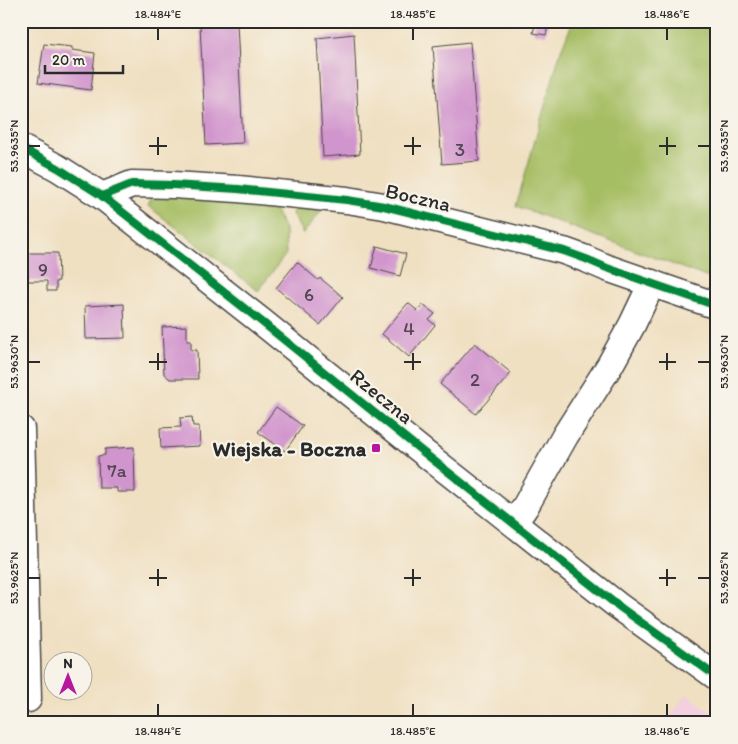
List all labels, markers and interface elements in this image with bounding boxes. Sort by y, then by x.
text: 18.484°E [135,7,182,21]
text: 18.485°E [390,7,436,21]
text: 18.486°E [644,7,690,21]
scale bar [45,42,122,74]
text: 20 m [52,51,86,69]
text: 53.9635°N [7,120,21,172]
text: 53.9635°N [717,120,731,172]
house number: 3 [455,138,465,161]
street label: Boczna [383,177,453,217]
house number: 9 [38,258,48,281]
house number: 6 [304,283,314,306]
house number: 4 [403,317,415,340]
text: 53.9630°N [7,335,21,389]
text: 53.9630°N [717,335,731,389]
street label: Rzeczna [345,363,419,429]
house number: 2 [470,368,480,391]
place label: Wiejska - Boczna [213,436,367,462]
marker: Wiejska - Boczna [370,442,382,454]
house number: 7a [107,459,127,482]
text: 53.9625°N [7,552,21,604]
text: 53.9625°N [717,552,731,604]
north arrow [42,652,92,702]
text: N [63,655,73,672]
text: 18.484°E [135,724,182,738]
text: 18.485°E [390,724,436,738]
text: 18.486°E [644,724,690,738]

